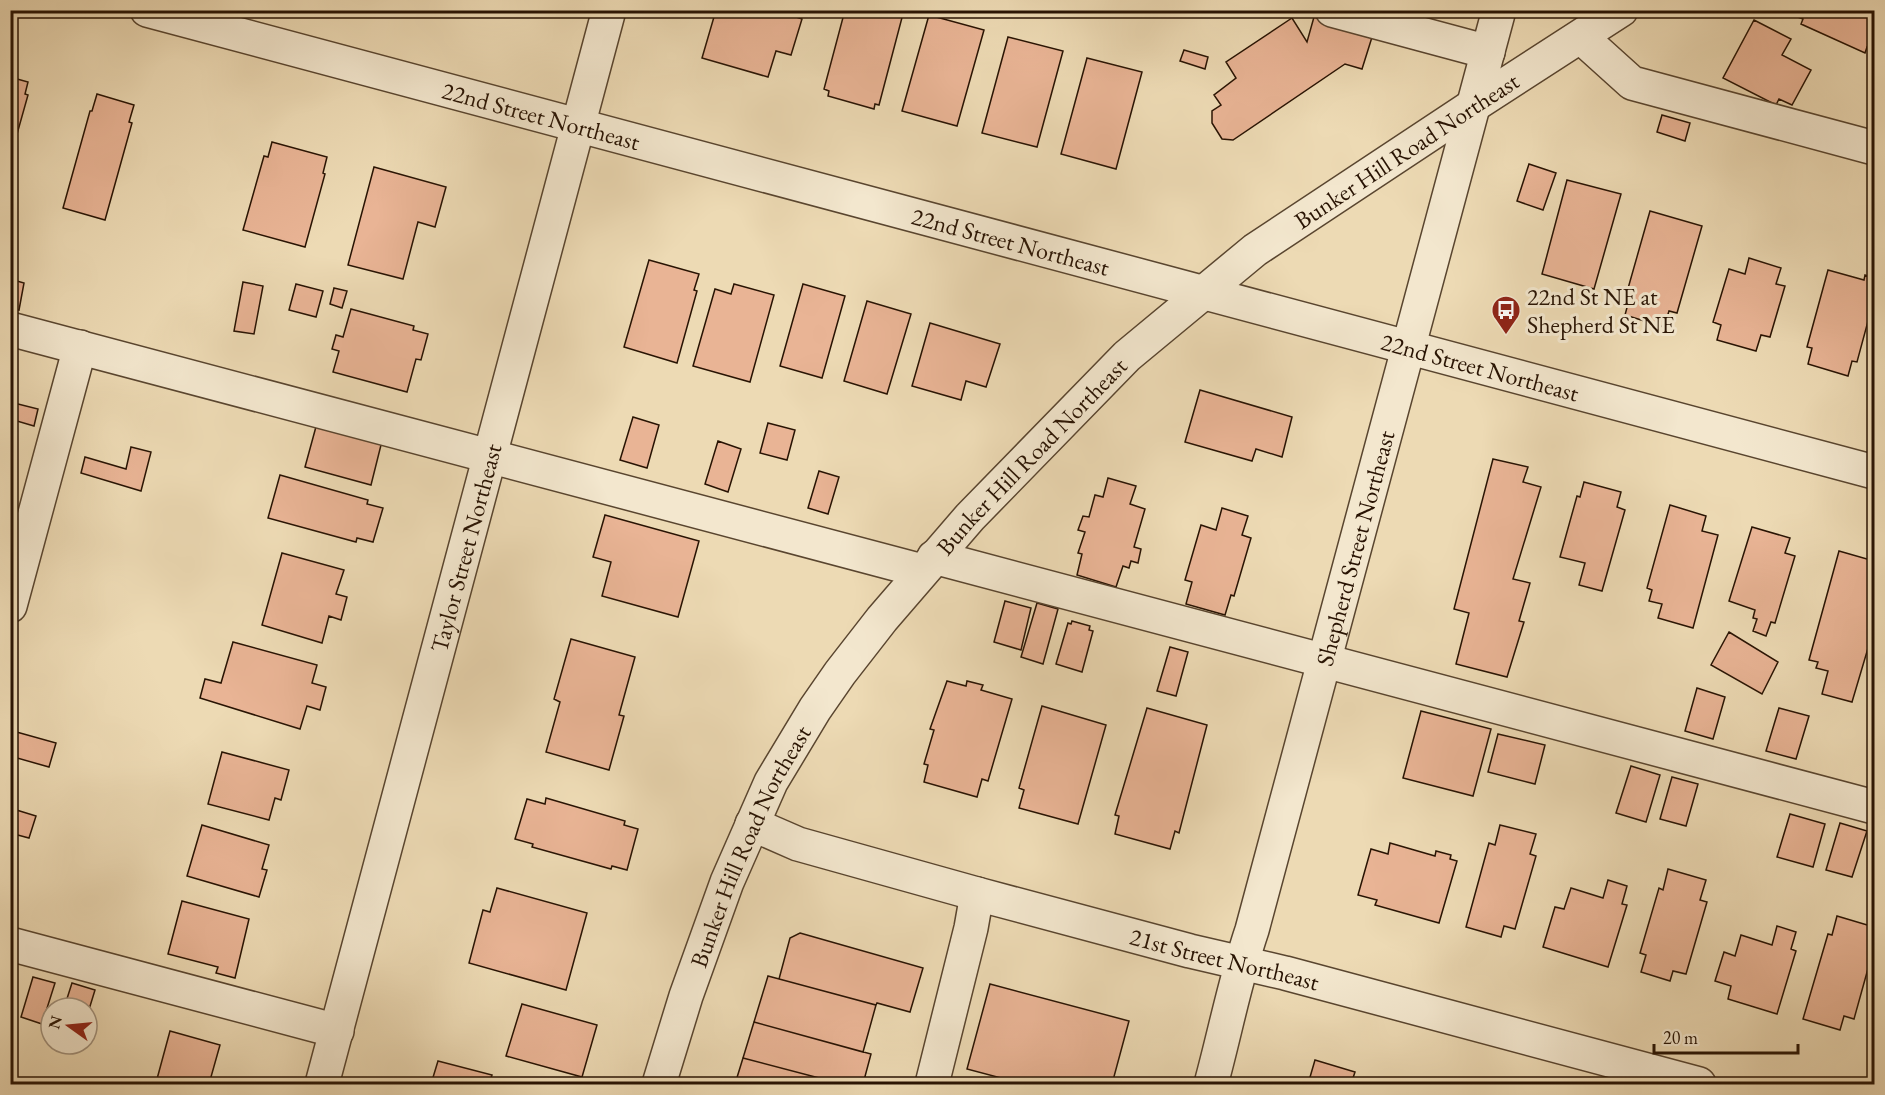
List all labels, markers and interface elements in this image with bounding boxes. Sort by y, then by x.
street label: Bunker Hill Road Northeast [1288,65,1525,235]
street label: 22nd Street Northeast [439,74,644,157]
street label: 22nd Street Northeast [908,200,1113,282]
place label: 22nd St NE at Shepherd St NE [1527,281,1675,340]
bus stop icon: 22nd St NE at Shepherd St NE [1490,294,1522,336]
street label: 22nd Street Northeast [1378,325,1583,408]
street label: Bunker Hill Road Northeast [929,350,1133,561]
street label: Shepherd Street Northeast [1308,426,1401,669]
street label: Taylor Street Northeast [423,440,508,656]
street label: Bunker Hill Road Northeast [682,719,818,972]
street label: 21st Street Northeast [1127,920,1323,997]
north arrow [39,996,99,1056]
text: N [43,1013,67,1031]
scale bar [1654,1017,1798,1055]
text: 20 m [1663,1026,1698,1049]

